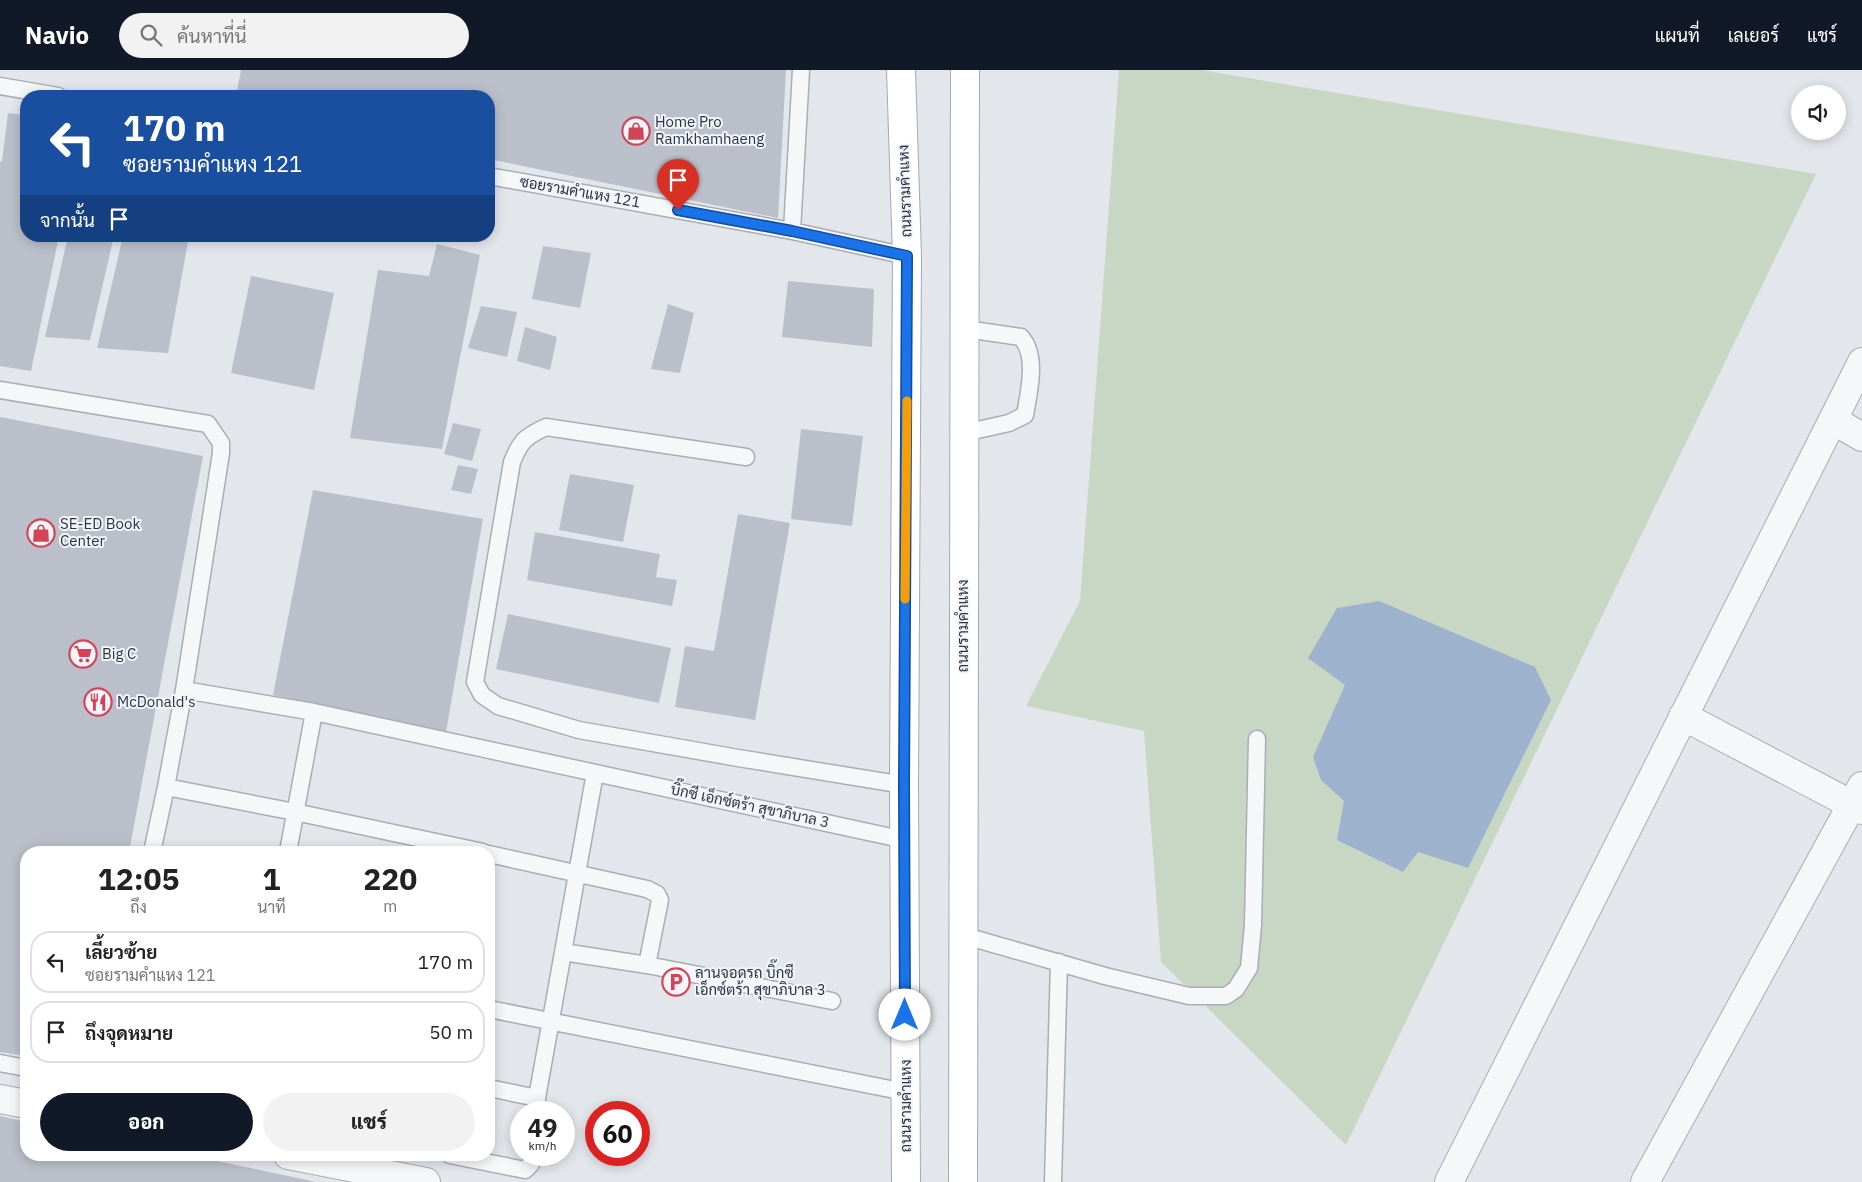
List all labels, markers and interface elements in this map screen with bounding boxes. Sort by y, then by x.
search box [119,13,469,58]
text: Navio [25,19,89,51]
icon: search [137,21,165,49]
text: ค้นหาที่นี่ [177,24,247,48]
text: แผนที่ [1655,24,1700,47]
text: เลเยอร์ [1728,24,1779,47]
text: แชร์ [1807,24,1837,47]
map controls [1791,85,1846,140]
button: sound [1791,85,1846,140]
text: 170 m [123,105,226,151]
icon: left [40,110,105,175]
place label: Home Pro Ramkhamhaeng [655,112,764,148]
shop icon: Home Pro Ramkhamhaeng [621,116,651,146]
street label: ถนนรามคำแหง [893,144,916,238]
text: ซอยรามคำแหง 121 [123,149,302,178]
pin [657,159,699,210]
icon: arrive [664,166,692,194]
street label: ซอยรามคำแหง 121 [518,172,642,211]
icon: arrive [105,205,133,233]
text: จากนั้น [40,208,95,232]
place label: SE-ED Book Center [60,514,140,550]
shop icon: SE-ED Book Center [26,518,56,548]
street label: ถนนรามคำแหง [953,580,972,672]
supermarket icon: Big C [68,639,98,669]
place label: Big C [102,644,136,663]
restaurant icon: McDonald's [83,687,113,717]
place label: McDonald's [117,692,195,711]
street label: บิ๊กซี เอ็กซ์ตร้า สุขาภิบาล 3 [669,775,832,834]
text: 12:05 [98,859,180,898]
text: 1 [262,859,280,898]
text: 220 [363,859,417,898]
text: m [383,896,397,916]
text: ถึง [130,897,147,917]
text: นาที [257,897,286,917]
text: เลี้ยวซ้าย [85,940,157,964]
icon: left [42,948,70,976]
text: 170 m [418,950,473,974]
place label: ลานจอดรถ บิ๊กซี เอ็กซ์ตร้า สุขาภิบาล 3 [695,959,826,1001]
text: ซอยรามคำแหง 121 [85,965,215,985]
parking icon: ลานจอดรถ บิ๊กซี เอ็กซ์ตร้า สุขาภิบาล 3 [661,967,691,997]
position arrow [878,988,930,1040]
icon: arrive [42,1018,70,1046]
text: 50 m [429,1020,473,1044]
text: ถึงจุดหมาย [85,1021,173,1045]
street label: ถนนรามคำแหง [896,1060,915,1152]
button: ออก [40,1093,253,1151]
button: แชร์ [263,1093,475,1151]
speed limit sign: 60 [585,1101,650,1166]
text: 49 [527,1111,558,1144]
text: km/h [528,1138,557,1153]

